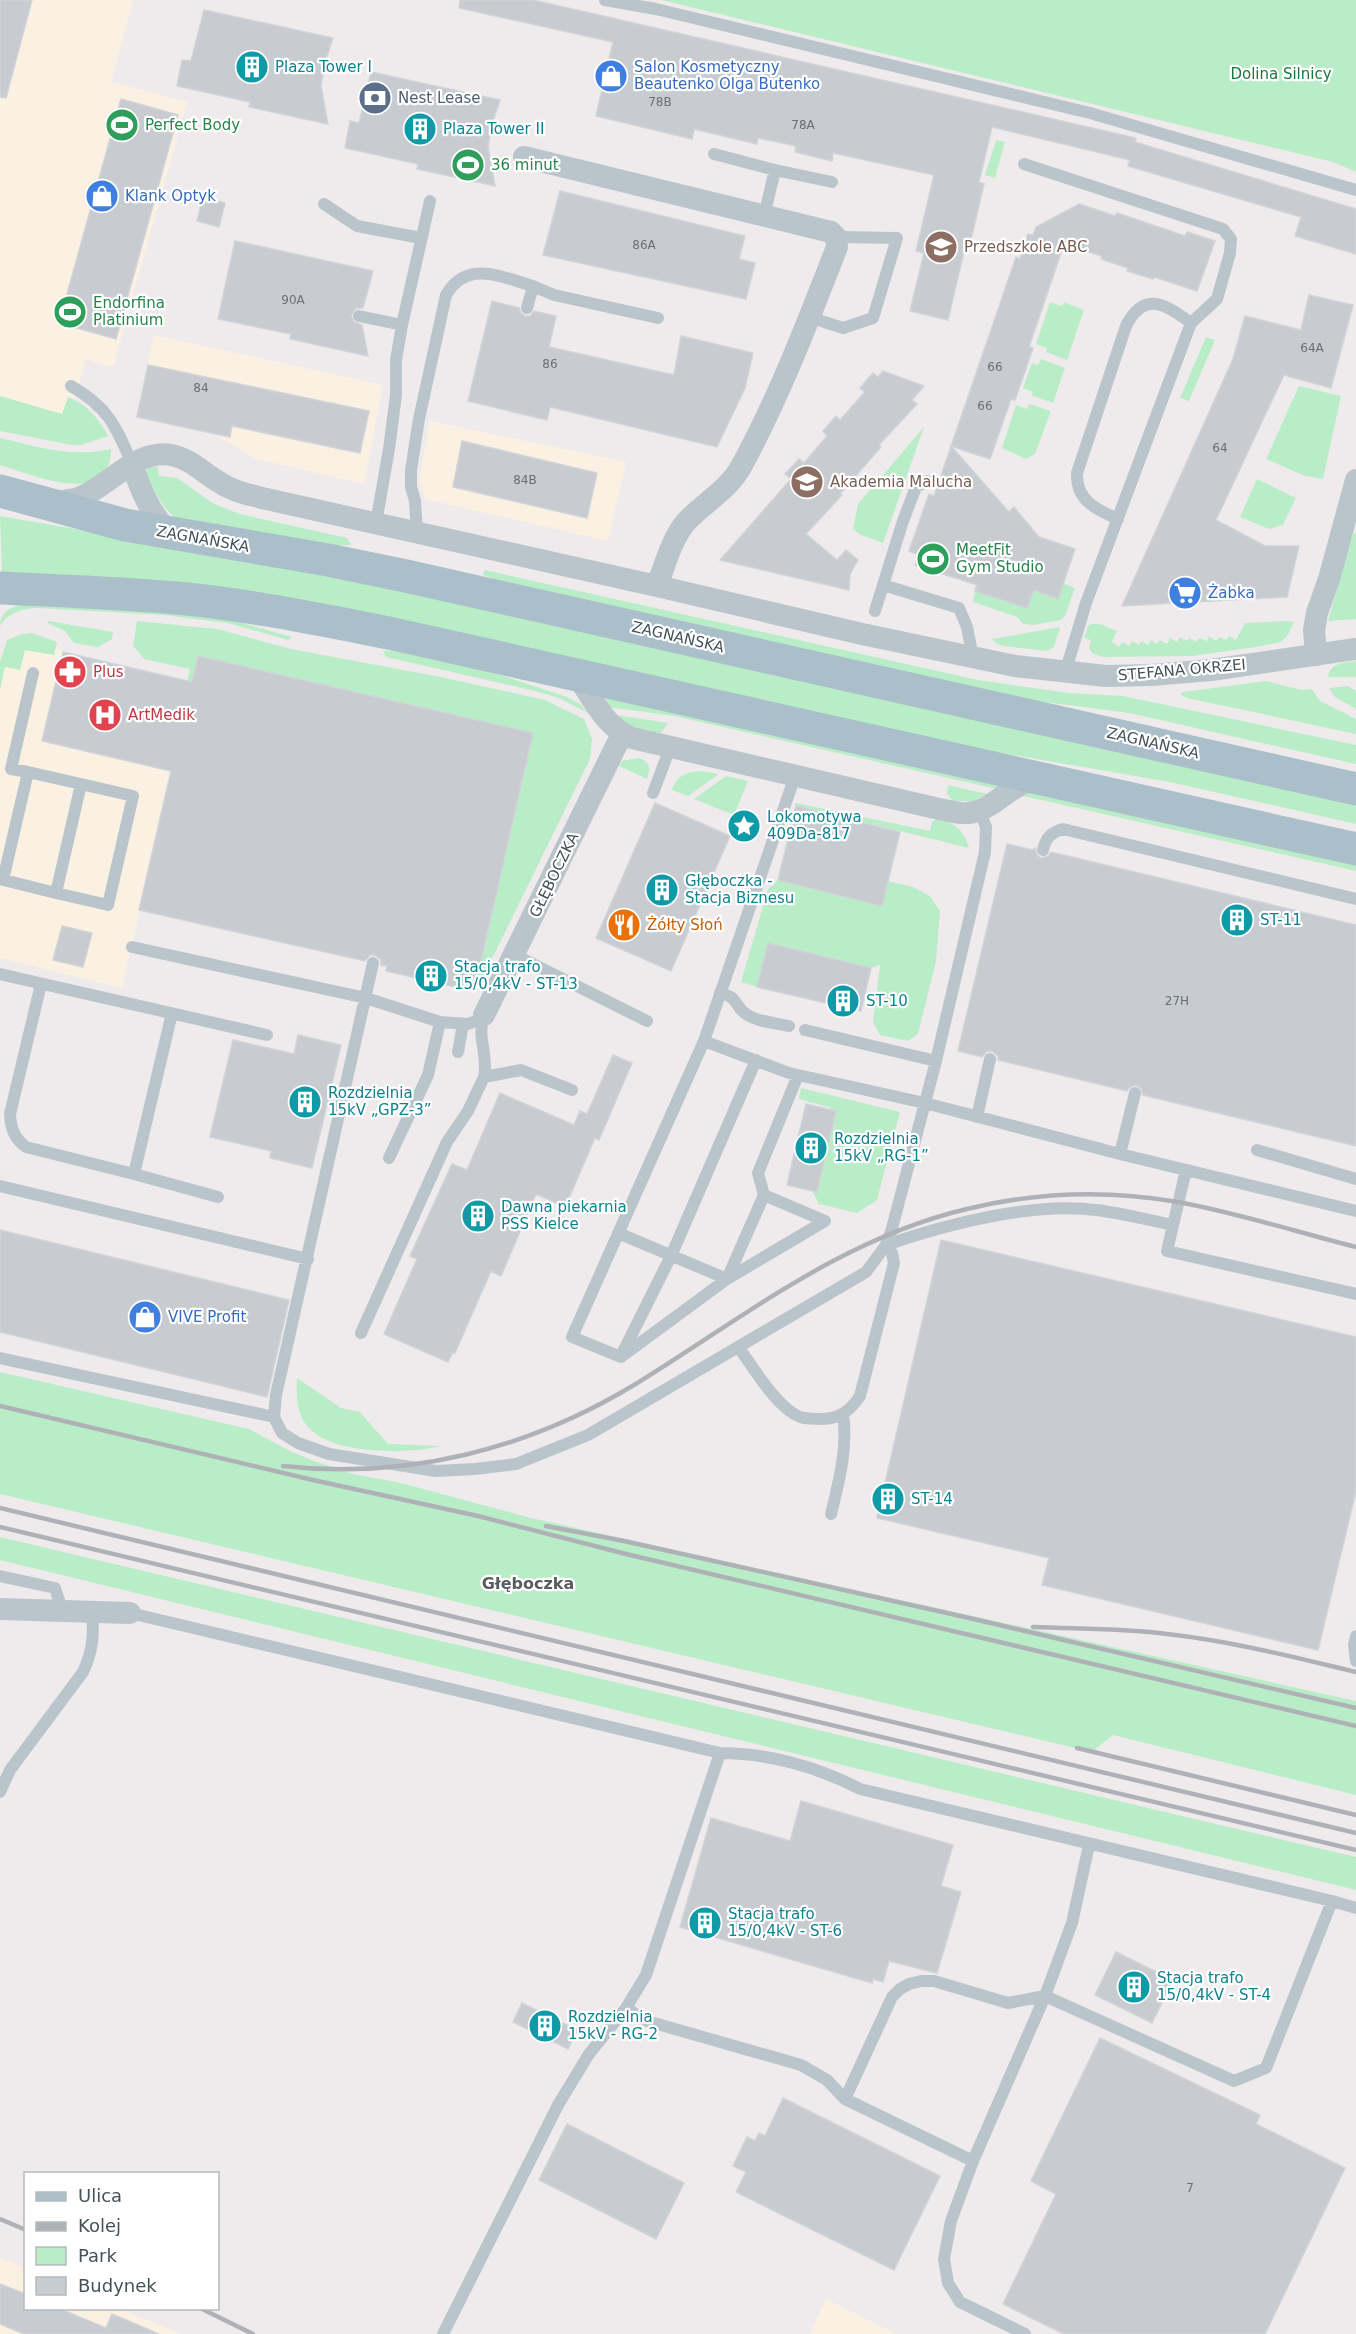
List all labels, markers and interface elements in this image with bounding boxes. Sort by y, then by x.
building icon: Plaza Tower I [234,49,270,85]
place label: Plaza Tower I [275,58,372,76]
shop icon: Salon Kosmetyczny Beautenko Olga Butenko [593,58,629,94]
place label: Salon Kosmetyczny Beautenko Olga Butenko [634,58,820,93]
park label: Dolina Silnicy [1230,65,1332,83]
bank icon: Nest Lease [357,80,393,116]
place label: Nest Lease [398,89,480,107]
house number: 78B [648,95,672,109]
sports icon: Perfect Body [104,107,140,143]
building icon: Plaza Tower II [402,111,438,147]
place label: Perfect Body [145,116,240,134]
house number: 78A [791,118,816,132]
place label: Plaza Tower II [443,120,544,138]
sports icon: 36 minut [450,147,486,183]
place label: 36 minut [491,156,559,174]
shop icon: Klank Optyk [84,178,120,214]
place label: Klank Optyk [125,187,216,205]
school or university icon: Przedszkole ABC [923,229,959,265]
house number: 86A [632,238,657,252]
place label: Przedszkole ABC [964,238,1088,256]
house number: 90A [281,293,306,307]
sports icon: Endorfina Platinium [52,294,88,330]
place label: Endorfina Platinium [93,294,165,329]
house number: 64A [1300,341,1325,355]
house number: 86 [542,357,558,371]
house number: 66 [987,360,1003,374]
house number: 84 [193,381,209,395]
house number: 66 [977,399,993,413]
house number: 64 [1212,441,1228,455]
school or university icon: Akademia Malucha [789,464,825,500]
house number: 84B [513,473,537,487]
place label: Akademia Malucha [830,473,972,491]
street label: ZAGNAŃSKA [155,521,252,556]
sports icon: MeetFit Gym Studio [915,541,951,577]
place label: MeetFit Gym Studio [956,541,1044,576]
supermarket icon: Żabka [1167,575,1203,611]
place label: Żabka [1208,583,1255,602]
street label: ZAGNAŃSKA [630,617,727,657]
pharmacy icon: Plus [52,654,88,690]
street label: STEFANA OKRZEI [1117,655,1247,685]
place label: Plus [93,663,124,681]
hospital icon: ArtMedik [87,697,123,733]
place label: ArtMedik [128,706,195,724]
street label: ZAGNAŃSKA [1105,723,1202,763]
place icon: Lokomotywa 409Da-817 [726,808,762,844]
place label: Lokomotywa 409Da-817 [767,808,862,843]
street label: GŁĘBOCZKA [526,829,583,920]
building icon: Głęboczka - Stacja Biznesu [644,872,680,908]
place label: Głęboczka - Stacja Biznesu [685,872,794,907]
building icon: ST-11 [1219,902,1255,938]
restaurant icon: Żółty Słoń [606,907,642,943]
place label: ST-11 [1260,911,1302,929]
place label: Żółty Słoń [647,915,723,934]
building icon: Stacja trafo 15/0,4kV - ST-13 [413,958,449,994]
place label: Stacja trafo 15/0,4kV - ST-13 [454,958,578,993]
building icon: ST-10 [825,983,861,1019]
place label: ST-10 [866,992,908,1010]
house number: 27H [1165,994,1189,1008]
building icon: Rozdzielnia 15kV „GPZ-3” [287,1084,323,1120]
place label: Rozdzielnia 15kV „GPZ-3” [328,1084,431,1119]
building icon: Rozdzielnia 15kV „RG-1” [793,1130,829,1166]
place label: Rozdzielnia 15kV „RG-1” [834,1130,929,1165]
building icon: Dawna piekarnia PSS Kielce [460,1198,496,1234]
place label: Dawna piekarnia PSS Kielce [501,1198,627,1233]
shop icon: VIVE Profit [127,1299,163,1335]
place label: VIVE Profit [168,1308,246,1326]
building icon: ST-14 [870,1481,906,1517]
place label: ST-14 [911,1490,953,1508]
district label: Głęboczka [482,1574,574,1593]
building icon: Stacja trafo 15/0,4kV - ST-6 [687,1905,723,1941]
place label: Stacja trafo 15/0,4kV - ST-6 [728,1905,842,1940]
building icon: Stacja trafo 15/0,4kV - ST-4 [1116,1969,1152,2005]
place label: Stacja trafo 15/0,4kV - ST-4 [1157,1969,1271,2004]
building icon: Rozdzielnia 15kV - RG-2 [527,2008,563,2044]
place label: Rozdzielnia 15kV - RG-2 [568,2008,658,2043]
legend [24,2172,219,2310]
house number: 7 [1186,2181,1194,2195]
text: Ulica [78,2185,122,2206]
text: Kolej [78,2215,121,2236]
text: Park [78,2245,117,2266]
text: Budynek [78,2275,157,2296]

